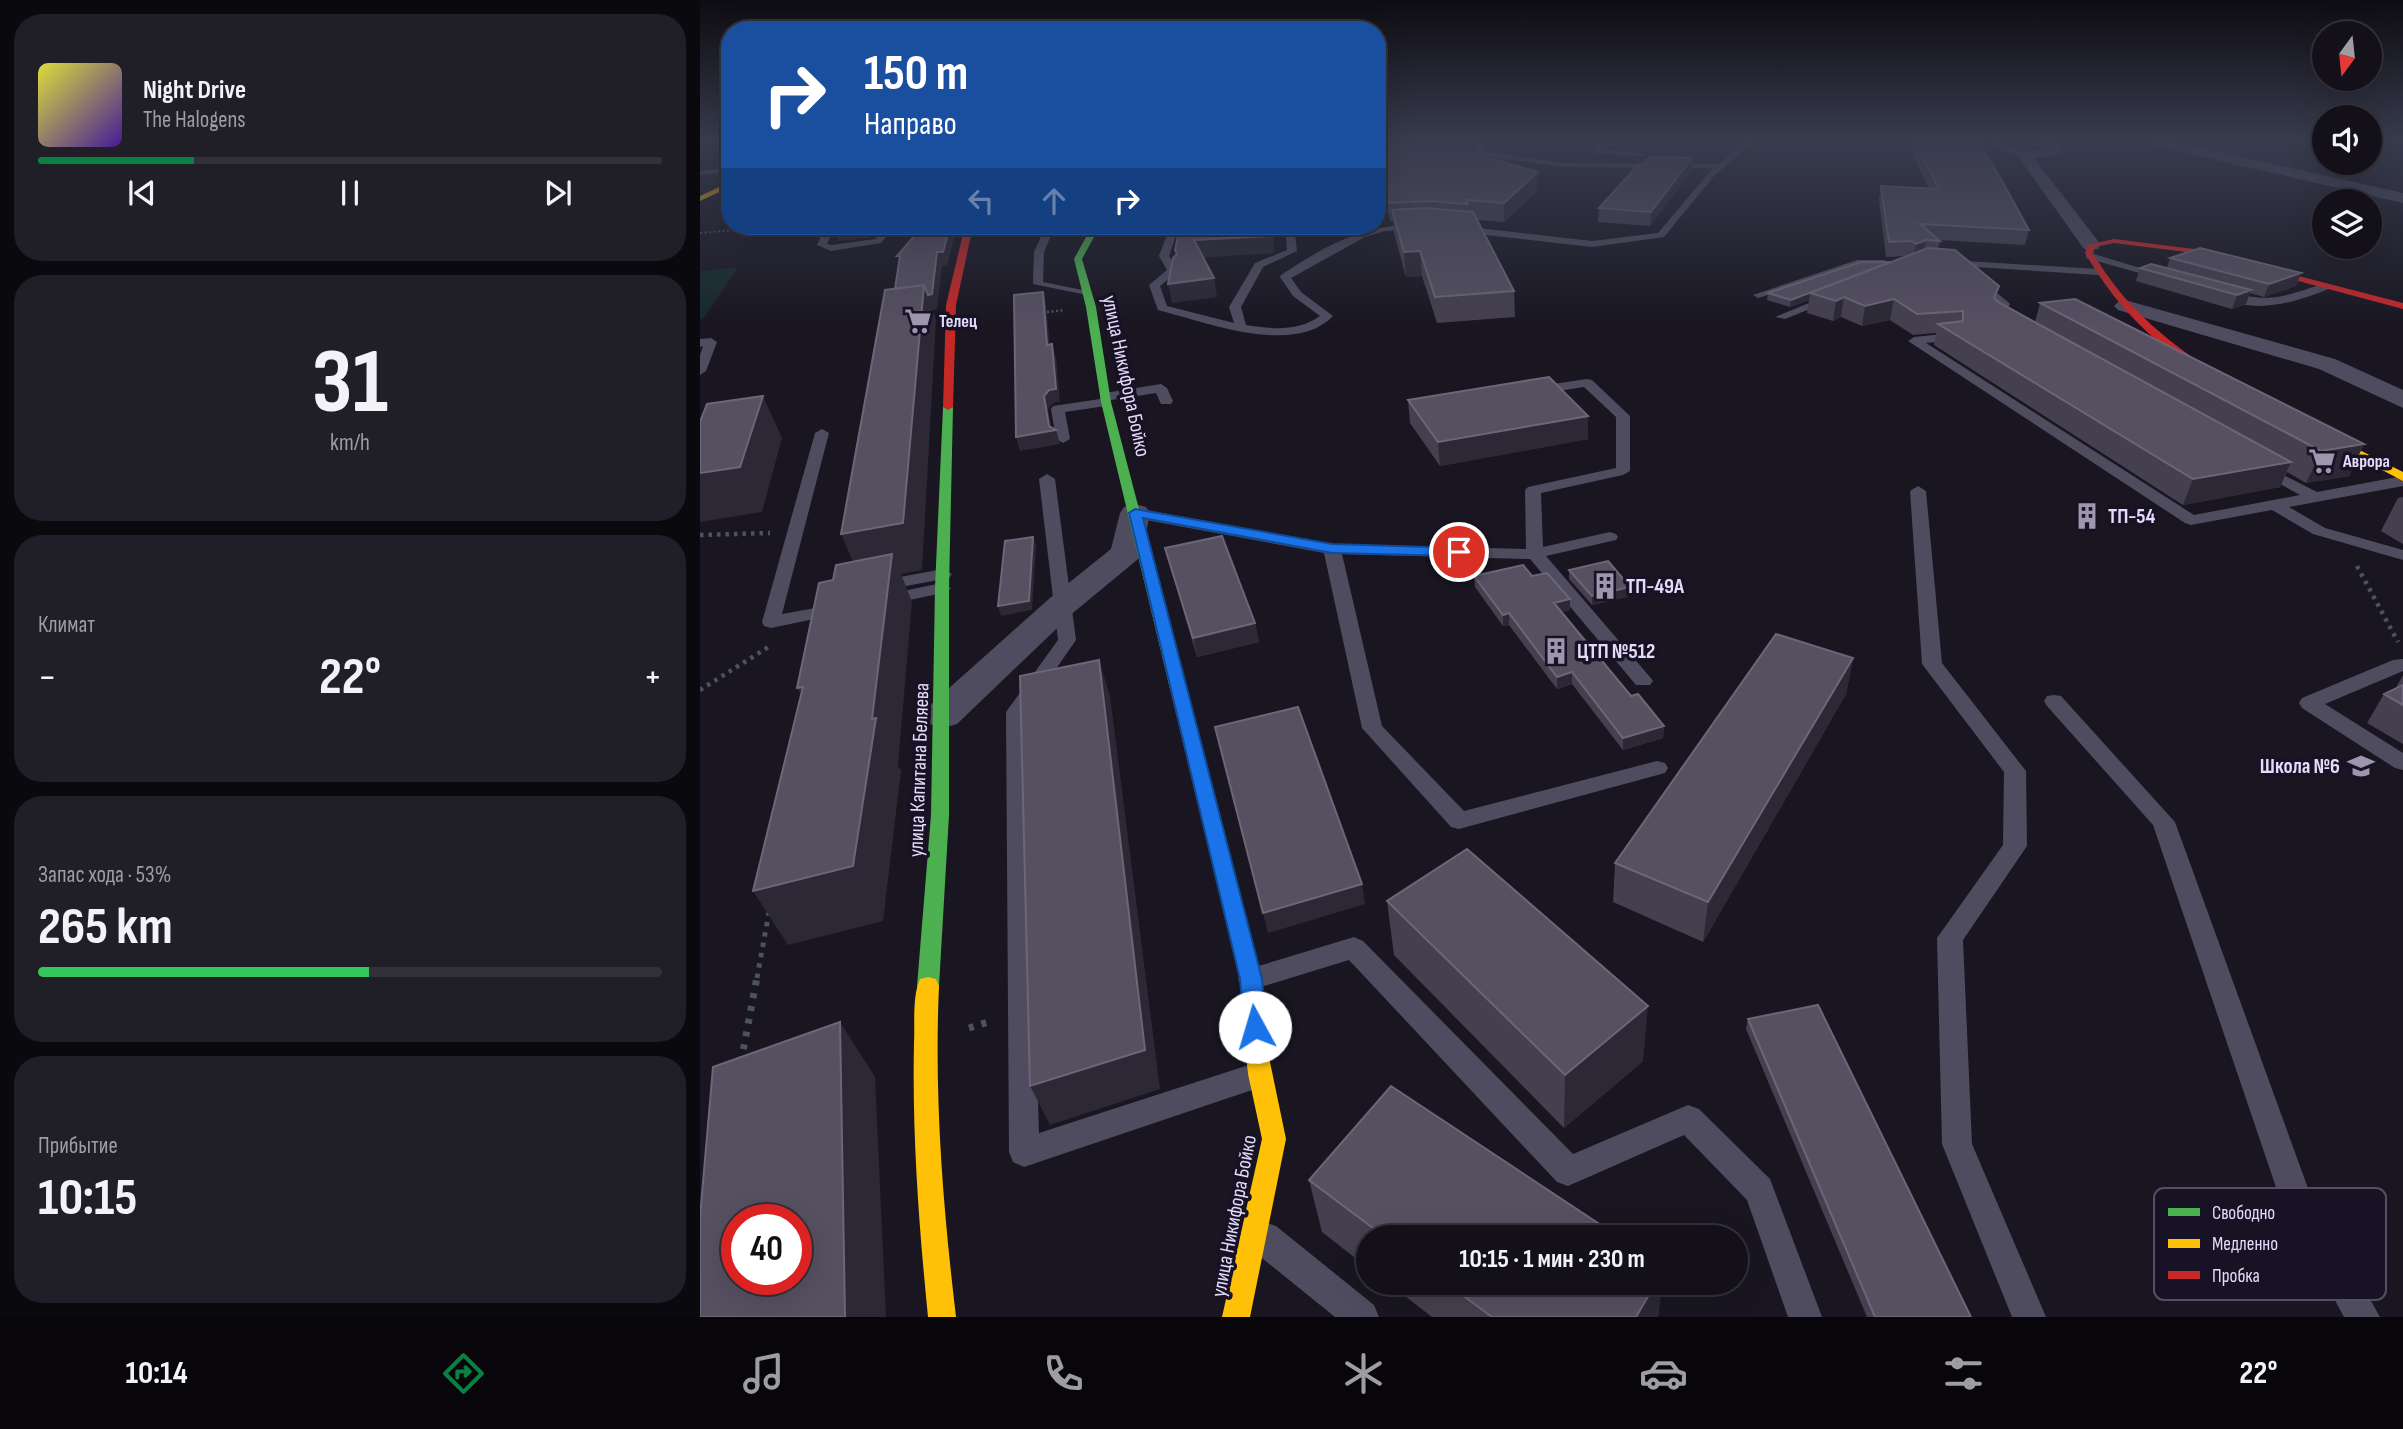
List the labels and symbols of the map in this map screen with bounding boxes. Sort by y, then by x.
north arrow [2312,21,2382,91]
street label: улица Никифора Бойко [1097,293,1155,459]
supermarket icon: Телец [903,306,933,336]
place label: Телец [939,311,977,332]
supermarket icon: Аврора [2307,446,2337,476]
place label: Аврора [2342,451,2390,472]
building icon: ТП-54 [2072,501,2102,531]
place label: ТП-54 [2108,504,2156,529]
pin [1429,522,1489,582]
building icon: ТП-49А [1590,571,1620,601]
place label: ТП-49А [1626,574,1685,599]
building icon: ЦТП №512 [1541,636,1571,666]
place label: ЦТП №512 [1577,639,1655,664]
street label: улица Капитана Беляева [903,683,935,857]
school or university icon: Школа №6 [2346,751,2376,781]
place label: Школа №6 [2260,754,2340,779]
position arrow [1218,990,1292,1064]
street label: улица Никифора Бойко [1206,1133,1262,1299]
legend [2154,1188,2386,1300]
text: Свободно [2212,1202,2275,1225]
speed limit sign: 40 [721,1204,812,1295]
text: Медленно [2212,1233,2278,1256]
text: Пробка [2212,1265,2260,1288]

